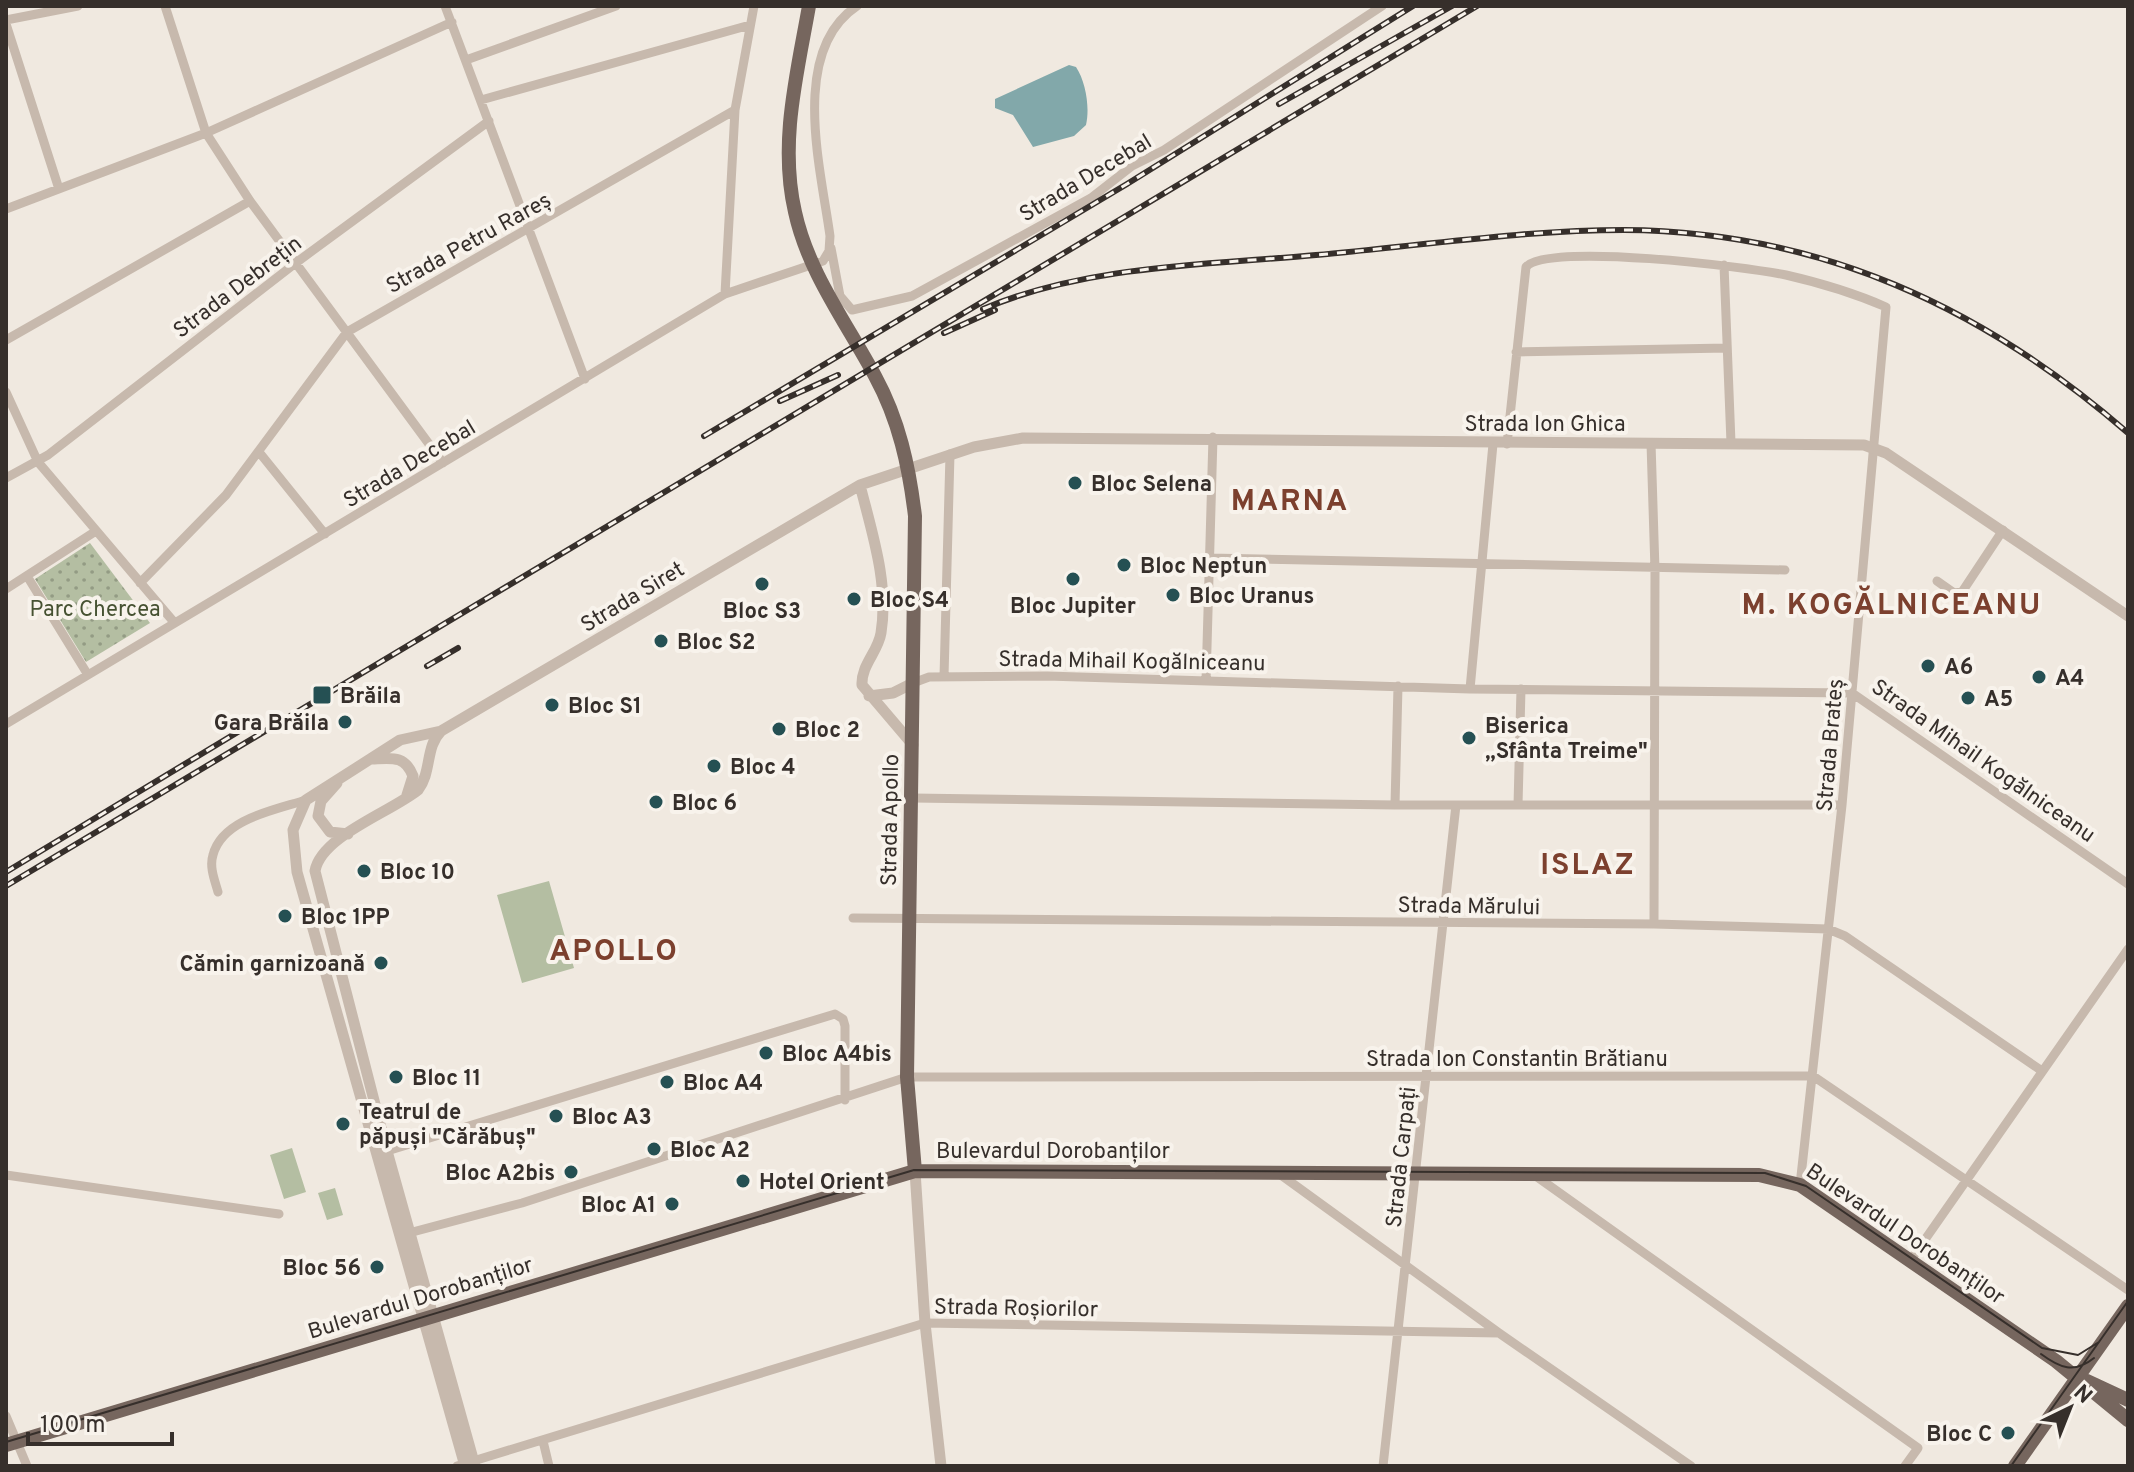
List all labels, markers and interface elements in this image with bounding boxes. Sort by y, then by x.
street label: Strada Decebal [1015,129,1157,229]
street label: Strada Petru Rareș [382,188,556,301]
street label: Strada Debrețin [169,231,308,345]
street label: Strada Ion Ghica [1465,412,1625,439]
street label: Strada Decebal [339,415,481,515]
place label: Bloc Selena [1091,472,1212,499]
marker: Bloc Selena [1066,474,1084,492]
district label: MARNA [1231,484,1349,521]
place label: Bloc Neptun [1140,554,1267,581]
marker: Bloc Neptun [1115,556,1133,574]
street label: Strada Siret [577,557,690,640]
marker: Bloc Jupiter [1064,570,1082,588]
marker: Bloc S3 [753,575,771,593]
place label: Bloc Uranus [1189,584,1314,611]
district label: M. KOGĂLNICEANU [1742,585,2042,625]
marker: Bloc Uranus [1164,586,1182,604]
place label: Bloc S4 [870,588,949,615]
marker: Bloc S4 [845,590,863,608]
place label: Bloc Jupiter [1010,594,1136,621]
park label: Parc Chercea [30,597,160,624]
place label: Bloc S3 [723,599,801,626]
place label: Bloc S2 [677,630,756,657]
marker: Bloc S2 [652,632,670,650]
street label: Strada Mihail Kogălniceanu [998,647,1266,678]
place label: A6 [1944,655,1973,682]
marker: A6 [1919,657,1937,675]
place label: A4 [2055,666,2084,693]
marker: A4 [2030,668,2048,686]
street label: Strada Mihail Kogălniceanu [1865,674,2100,850]
street label: Strada Brateș [1812,678,1851,813]
marker: Brăila [311,684,333,706]
place label: Brăila [340,684,401,711]
place label: A5 [1984,687,2013,714]
marker: A5 [1959,689,1977,707]
place label: Bloc S1 [568,694,642,721]
marker: Bloc S1 [543,696,561,714]
place label: Gara Brăila [214,711,329,738]
marker: Gara Brăila [336,713,354,731]
place label: Biserica „Sfânta Treime" [1485,714,1648,766]
place label: Bloc 2 [795,718,860,745]
marker: Bloc 2 [770,720,788,738]
marker: Biserica „Sfânta Treime" [1460,729,1478,747]
street label: Strada Apollo [877,754,906,886]
place label: Bloc 4 [730,755,796,782]
marker: Bloc 4 [705,757,723,775]
place label: Bloc 6 [672,791,737,818]
marker: Bloc 6 [647,793,665,811]
district label: ISLAZ [1540,848,1636,885]
place label: Bloc 10 [380,860,455,887]
marker: Bloc 10 [355,862,373,880]
street label: Strada Mărului [1397,893,1540,922]
place label: Bloc 1PP [301,905,389,932]
marker: Bloc 1PP [276,907,294,925]
district label: APOLLO [549,934,679,971]
place label: Cămin garnizoană [179,952,365,979]
marker: Cămin garnizoană [372,954,390,972]
place label: Bloc A4bis [782,1042,892,1069]
marker: Bloc A4bis [757,1044,775,1062]
street label: Strada Ion Constantin Brătianu [1366,1047,1668,1074]
place label: Bloc 11 [412,1066,481,1093]
marker: Bloc 11 [387,1068,405,1086]
place label: Bloc A4 [683,1071,763,1098]
marker: Bloc A4 [658,1073,676,1091]
street label: Strada Carpați [1382,1085,1423,1229]
place label: Teatrul de păpuși "Cărăbuș" [359,1100,536,1152]
place label: Bloc A3 [572,1105,652,1132]
marker: Bloc A3 [547,1107,565,1125]
marker: Teatrul de păpuși "Cărăbuș" [334,1115,352,1133]
place label: Bloc A2 [670,1138,750,1165]
street label: Bulevardul Dorobanților [936,1139,1171,1166]
marker: Bloc A2 [645,1140,663,1158]
street label: Bulevardul Dorobanților [1800,1158,2010,1312]
place label: Bloc A2bis [445,1161,555,1188]
marker: Bloc A2bis [562,1163,580,1181]
place label: Hotel Orient [759,1170,885,1197]
marker: Hotel Orient [734,1172,752,1190]
place label: Bloc A1 [581,1193,656,1220]
marker: Bloc A1 [663,1195,681,1213]
street label: Bulevardul Dorobanților [305,1252,537,1347]
place label: Bloc 56 [282,1256,361,1283]
marker: Bloc 56 [368,1258,386,1276]
street label: Strada Roșiorilor [934,1295,1099,1324]
north arrow [2030,1368,2110,1448]
text: N [2067,1380,2097,1410]
scale bar [28,1396,172,1446]
text: 100 m [40,1411,106,1441]
place label: Bloc C [1926,1422,1992,1449]
marker: Bloc C [1999,1424,2017,1442]

